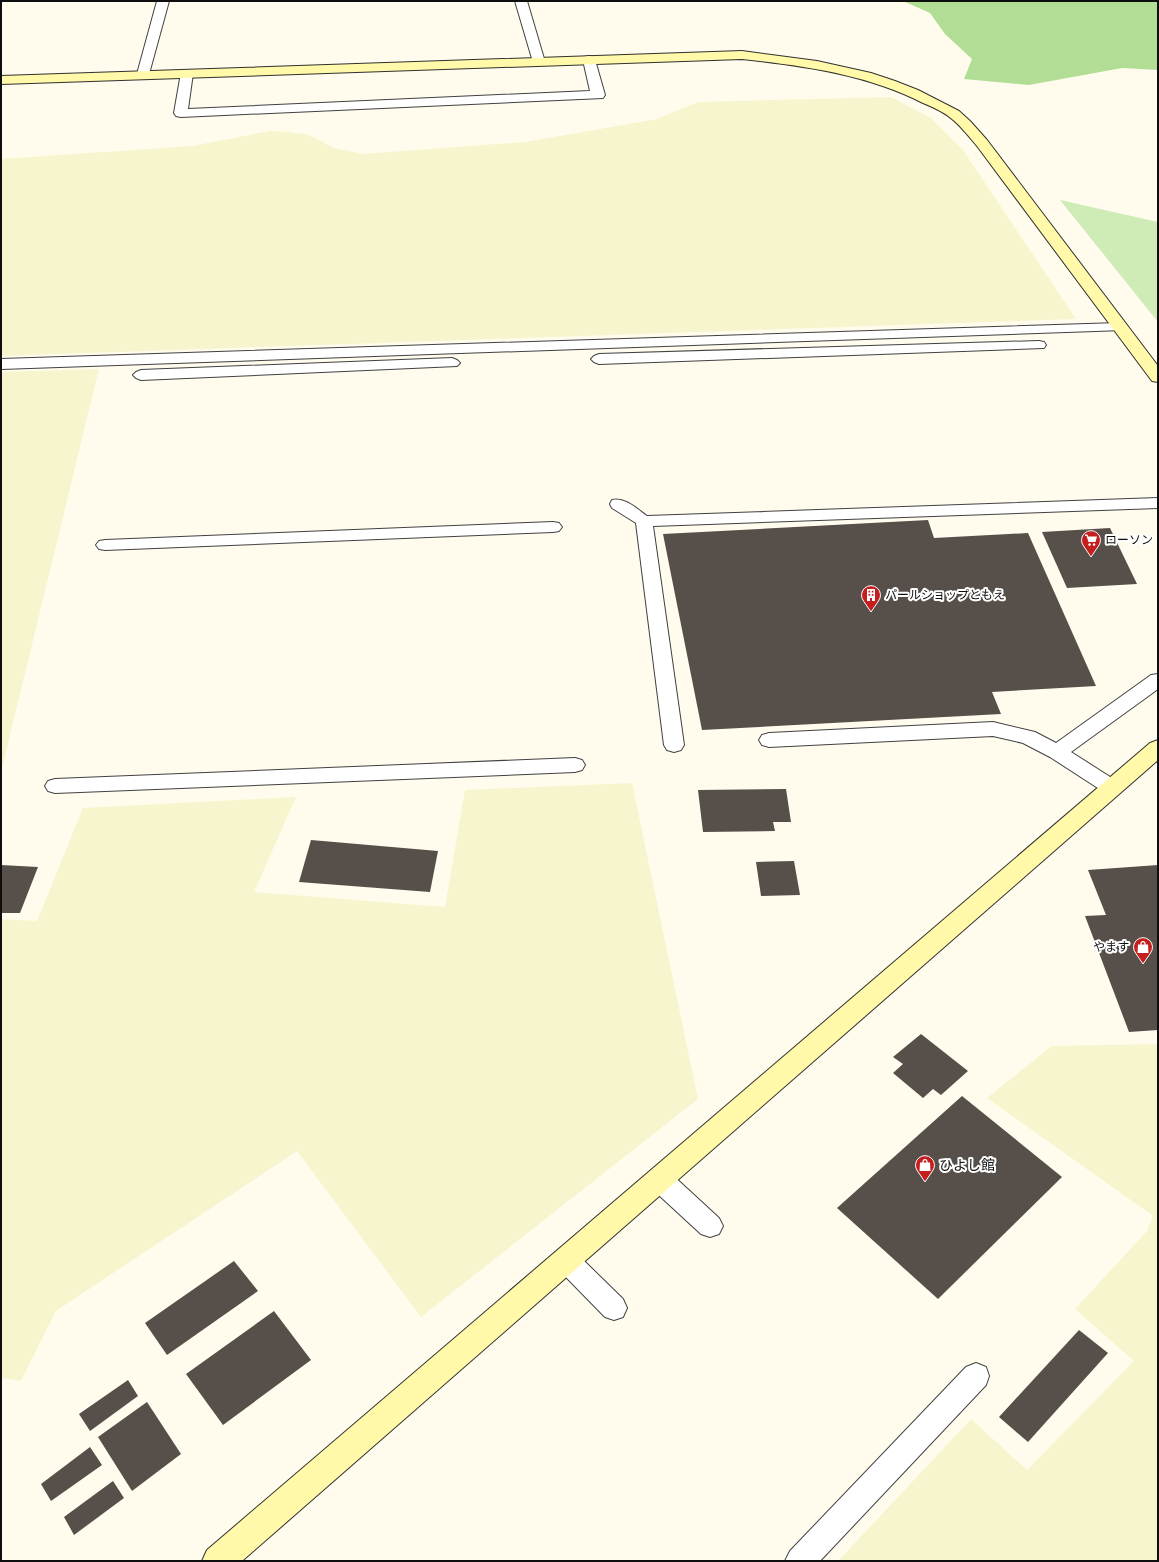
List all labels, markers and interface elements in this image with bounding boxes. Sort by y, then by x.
supermarket icon: ローソン [1080,529,1102,557]
place label: ローソン [1105,532,1153,547]
building icon: パールショップともえ [860,584,882,612]
place label: パールショップともえ [885,587,1005,602]
shop icon: やます [1132,936,1154,964]
place label: やます [1093,939,1129,954]
shop icon: ひよし館 [914,1154,936,1182]
place label: ひよし館 [939,1156,995,1174]

